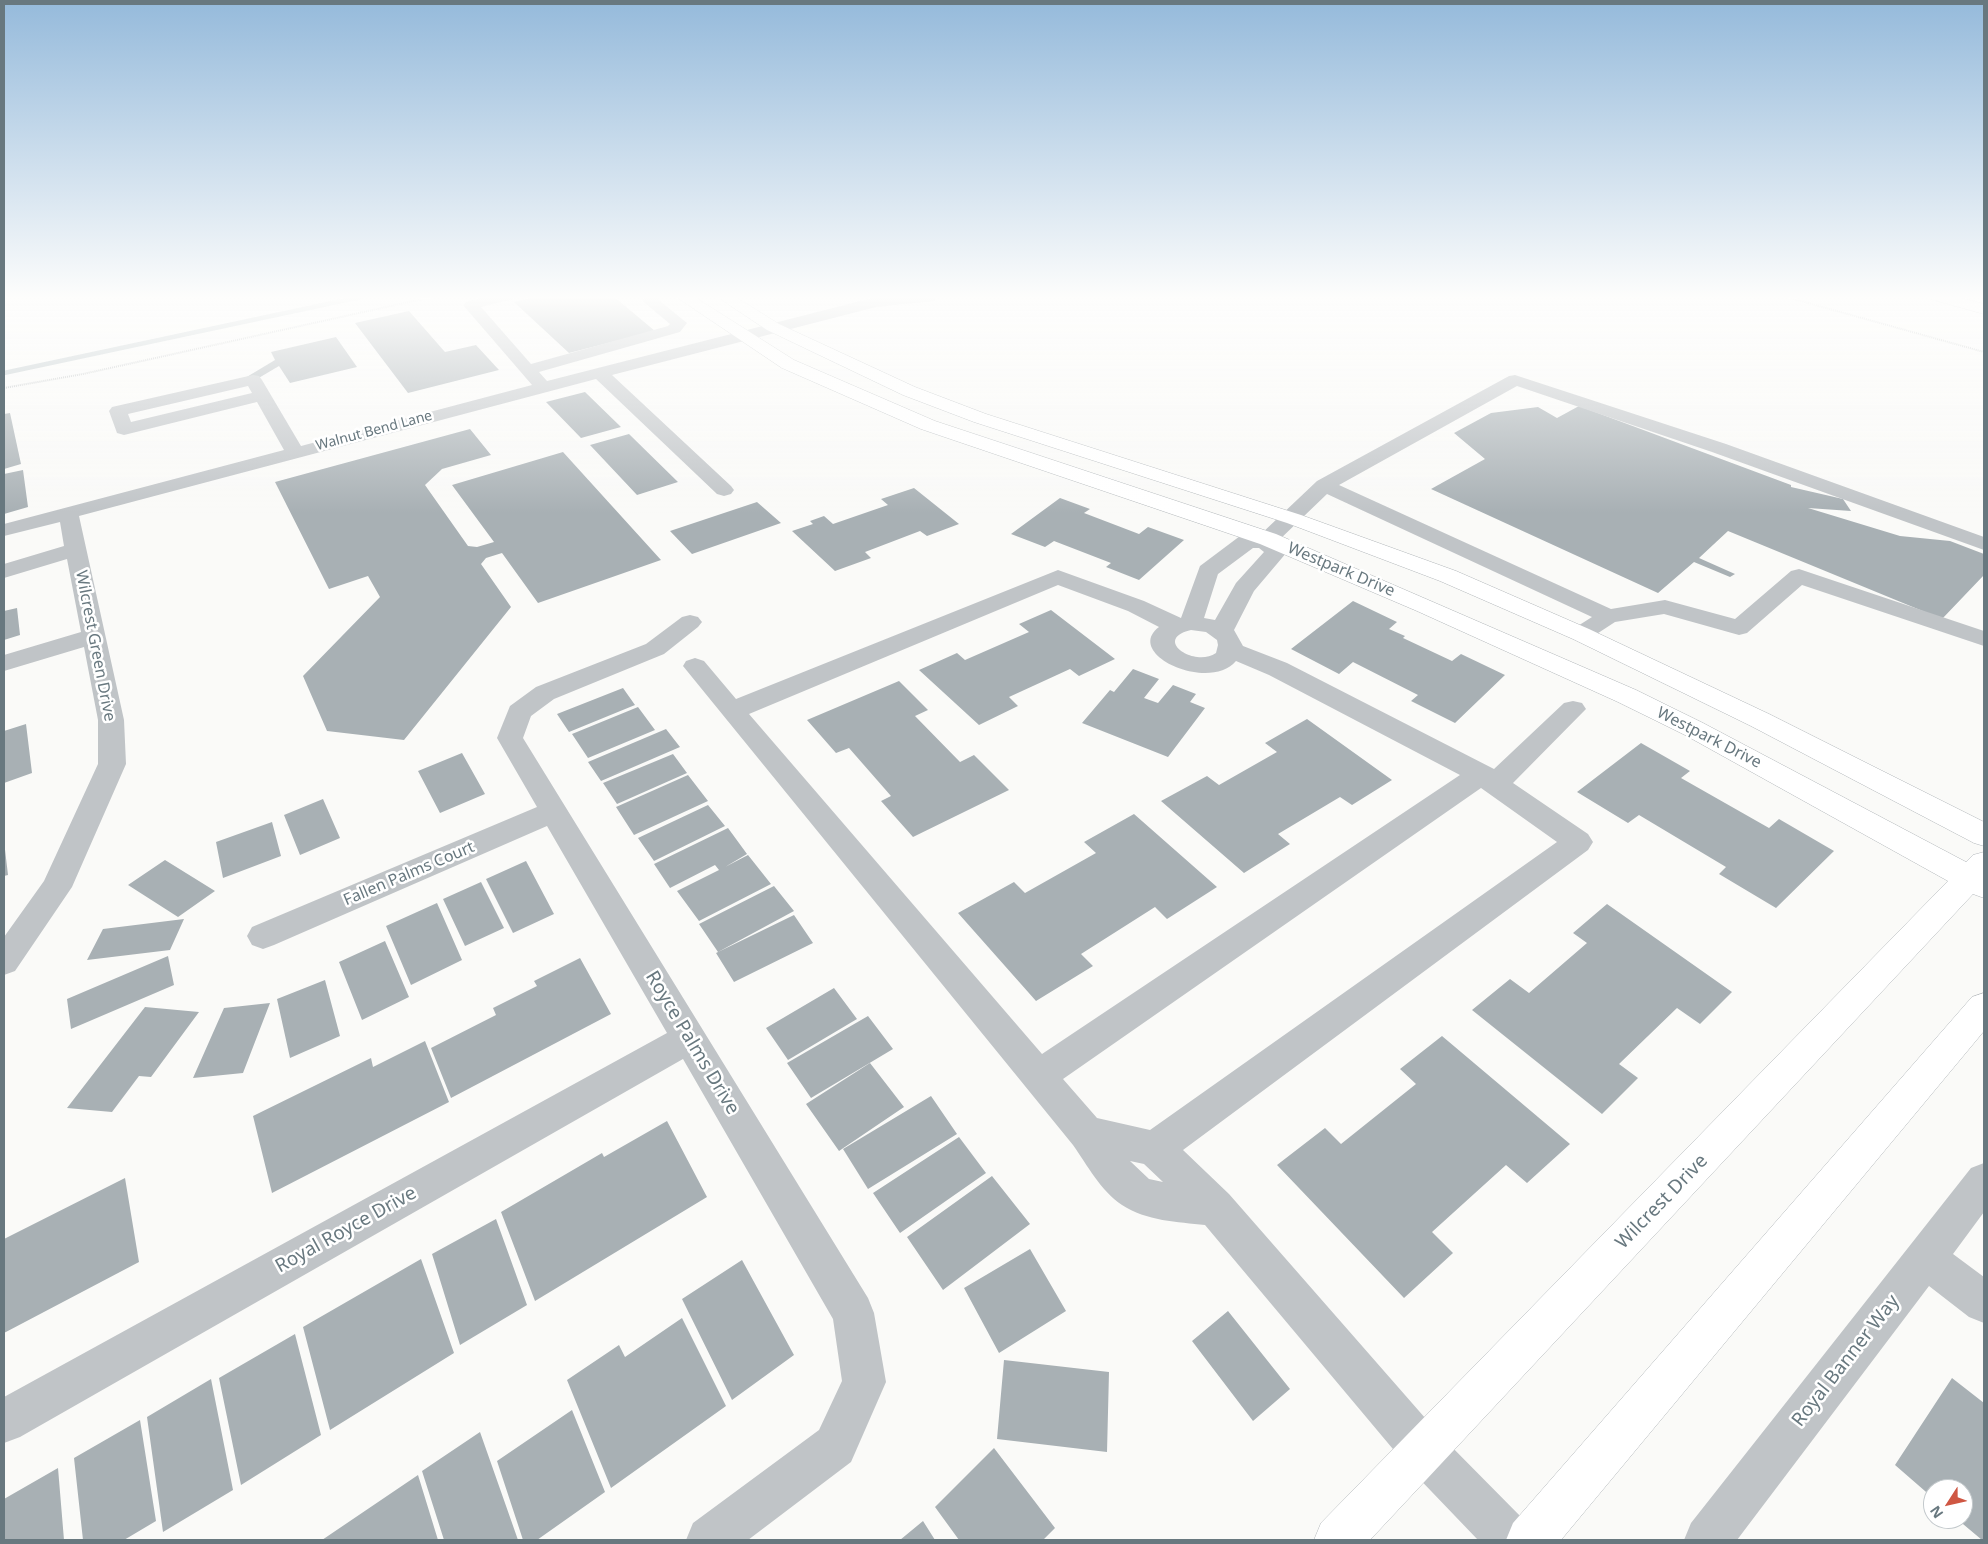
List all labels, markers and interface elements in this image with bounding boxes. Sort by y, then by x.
street label: Walnut Bend Lane [314,407,434,455]
street label: Westpark Drive [1284,539,1398,601]
street label: Wilcrest Green Drive [71,569,119,723]
street label: Westpark Drive [1654,703,1764,773]
street label: Fallen Palms Court [341,838,477,910]
street label: Royce Palms Drive [640,967,744,1119]
street label: Wilcrest Drive [1611,1150,1713,1254]
street label: Royal Royce Drive [272,1182,420,1278]
street label: Royal Banner Way [1788,1291,1904,1431]
north arrow [1923,1479,1973,1529]
text: N [1925,1502,1947,1522]

